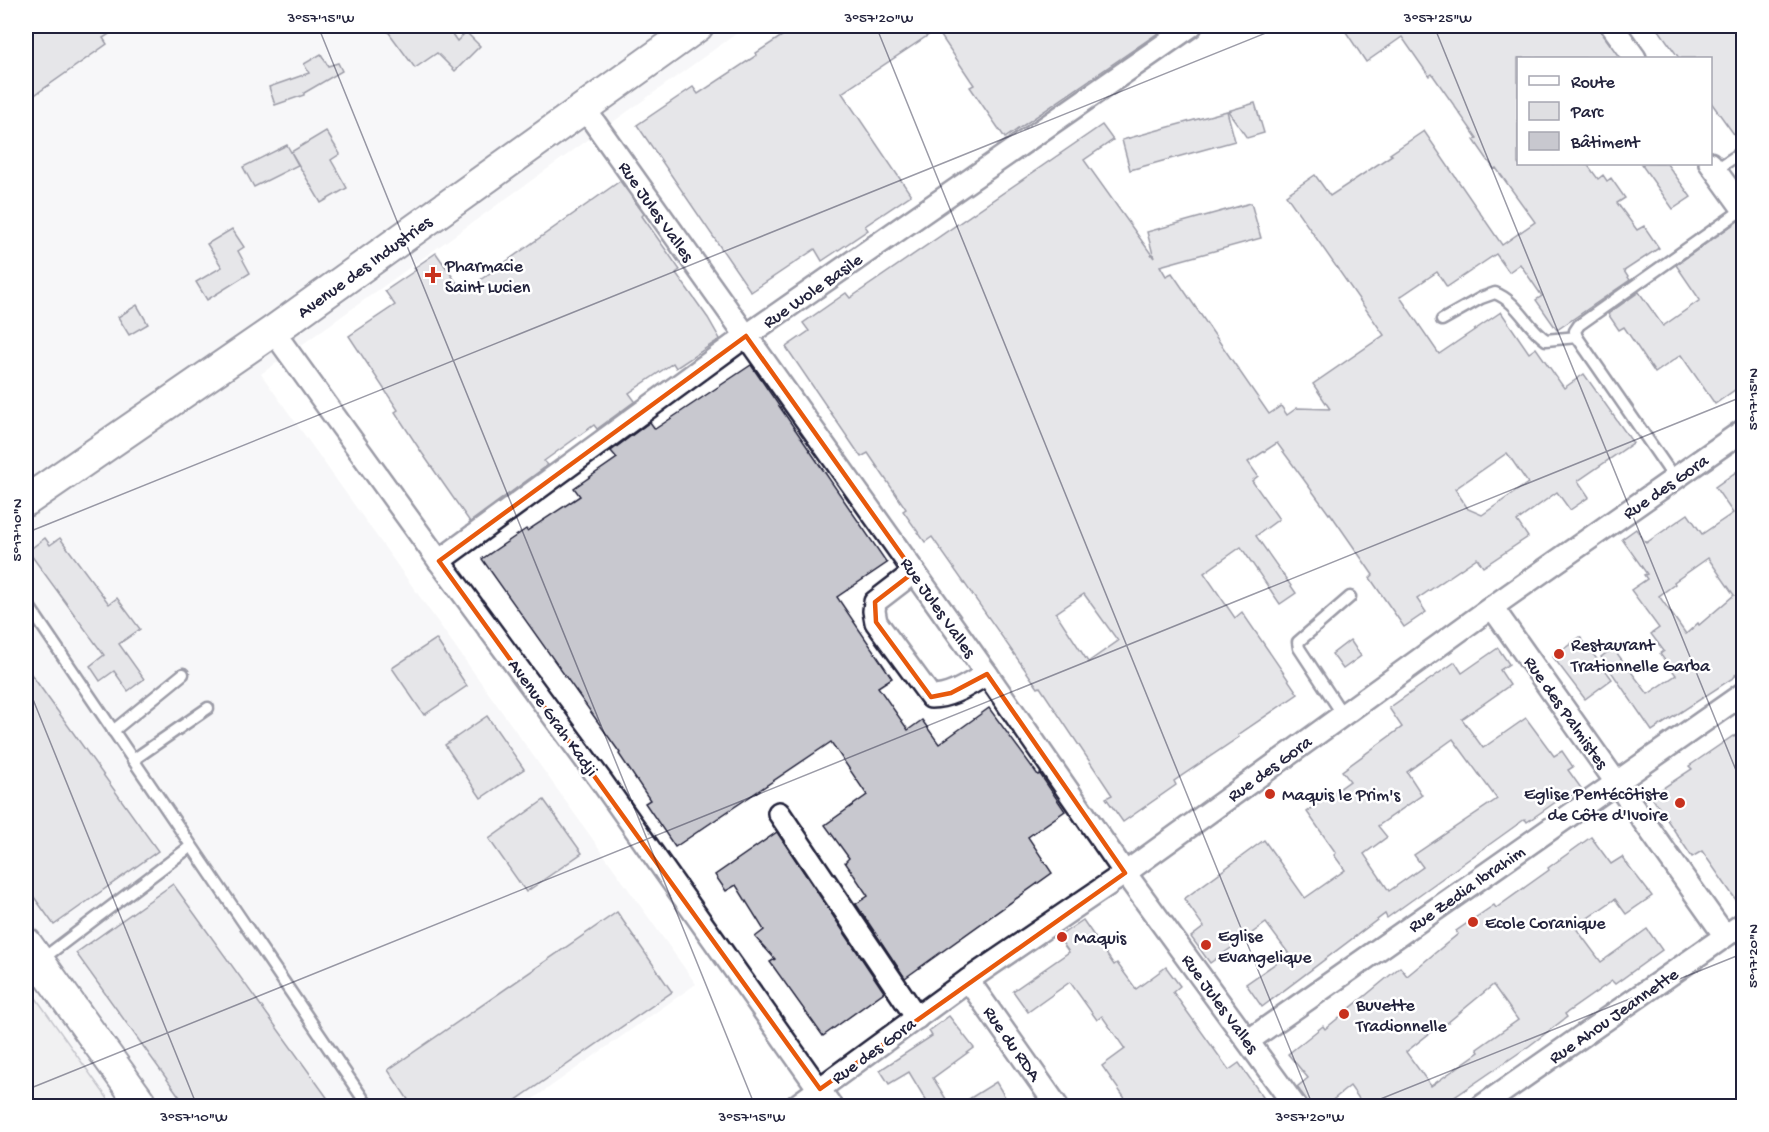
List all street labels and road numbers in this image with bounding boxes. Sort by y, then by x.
street label: Rue Jules Valles [613,158,698,268]
street label: Avenue des Industries [294,211,438,324]
street label: Rue Wole Basile [760,250,868,334]
street label: Rue des Gora [1620,450,1714,525]
street label: Rue Jules Valles [895,554,980,664]
street label: Rue des Palmistes [1518,653,1612,775]
street label: Avenue Grah Kadji [502,656,602,781]
street label: Rue des Gora [1224,732,1318,808]
street label: Rue Zedia Ibrahim [1405,842,1530,938]
street label: Rue Jules Valles [1176,951,1263,1059]
street label: Rue Ahou Jeannette [1546,964,1684,1070]
street label: Rue du RDA [978,1003,1045,1087]
street label: Rue des Gora [828,1014,922,1090]

